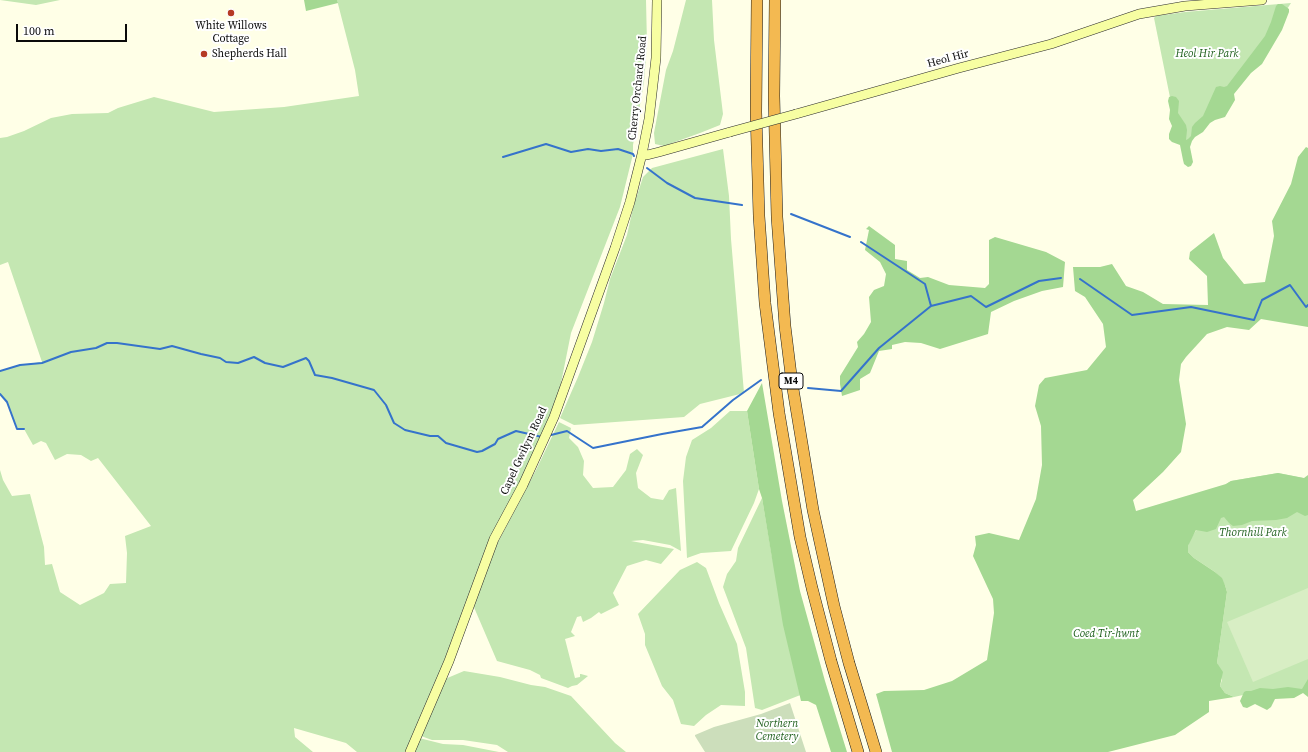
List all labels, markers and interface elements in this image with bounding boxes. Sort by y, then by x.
marker: White Willows Cottage [226,8,236,18]
scale bar [18,16,129,42]
place label: White Willows Cottage [195,19,267,45]
text: 100 m [23,23,55,39]
street label: Cherry Orchard Road [626,35,650,141]
place label: Shepherds Hall [212,47,287,61]
street label: Heol Hir [926,47,970,71]
park label: Heol Hir Park [1175,47,1239,61]
marker: Shepherds Hall [199,49,209,59]
road number: M4 [779,373,803,389]
street label: Capel Gwilym Road [498,405,550,497]
park label: Thornhill Park [1219,526,1287,540]
park label: Coed Tir-hwnt [1073,627,1139,641]
park label: Northern Cemetery [756,717,798,743]

